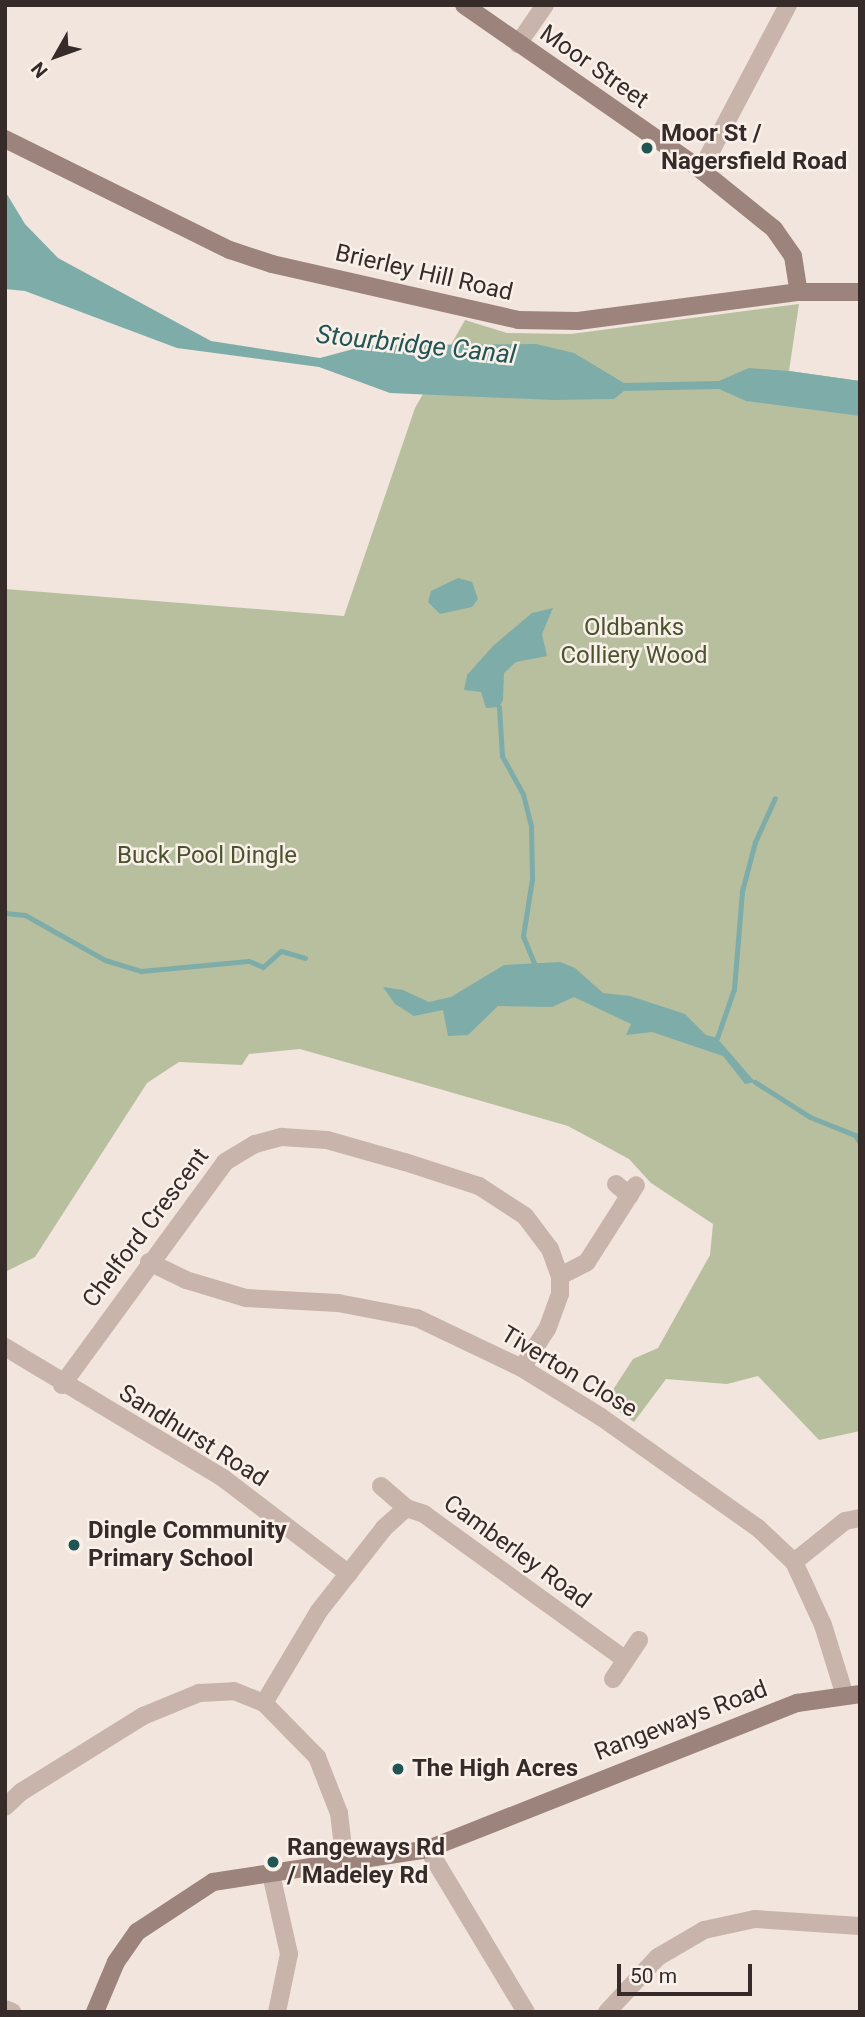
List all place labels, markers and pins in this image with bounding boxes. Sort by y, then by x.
place label: Moor St / Nagersfield Road [661,120,847,176]
marker: Moor St / Nagersfield Road [639,140,655,156]
place label: Dingle Community Primary School [88,1517,287,1573]
marker: Dingle Community Primary School [66,1537,82,1553]
place label: The High Acres [412,1755,578,1783]
marker: The High Acres [390,1761,406,1777]
place label: Rangeways Rd / Madeley Rd [287,1834,445,1890]
marker: Rangeways Rd / Madeley Rd [265,1854,281,1870]

